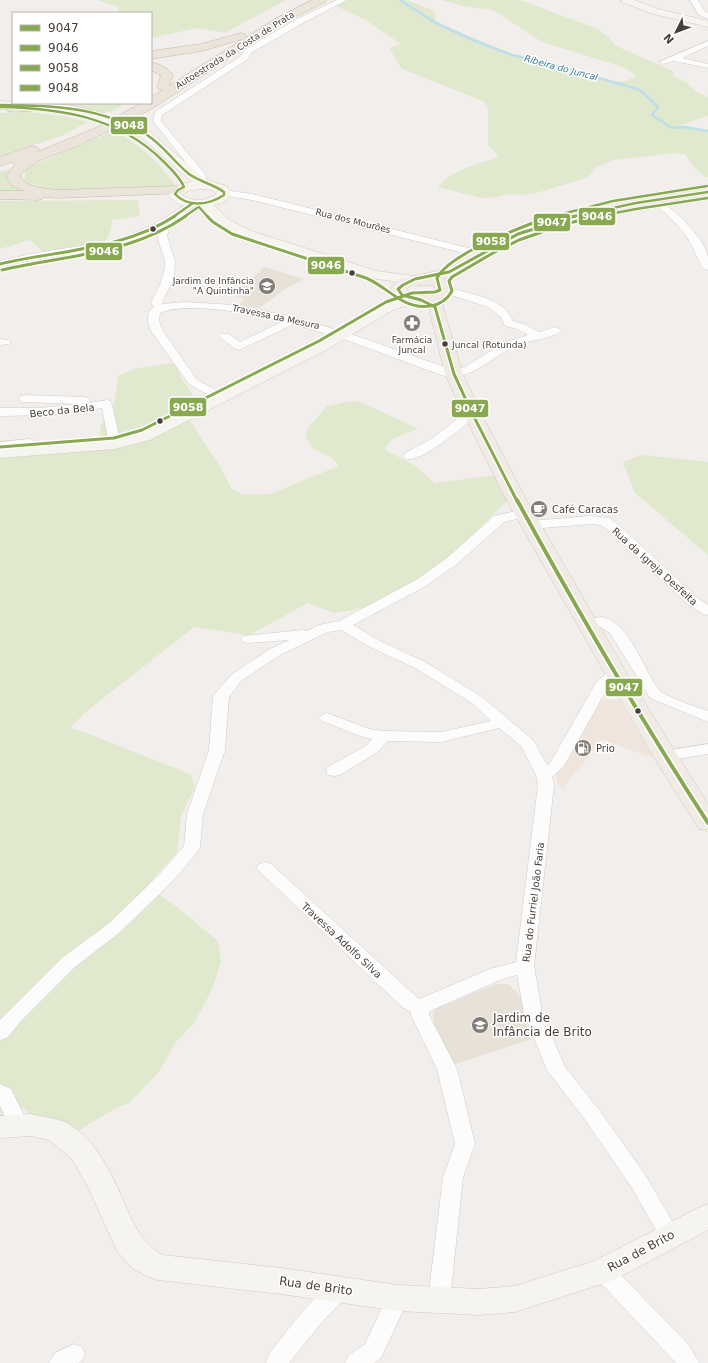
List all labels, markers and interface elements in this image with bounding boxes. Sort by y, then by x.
street label: Autoestrada da Costa de Prata [174,9,296,91]
legend [12,12,152,104]
north arrow [656,12,696,52]
text: 9047 [48,21,79,35]
text: N [661,31,677,46]
text: 9046 [48,41,79,55]
water label: Ribeira do Juncal [523,53,599,83]
text: 9058 [48,61,79,75]
text: 9048 [48,81,79,95]
line badge: 9048 [110,116,148,135]
text: 9048 [114,119,144,132]
street label: Rua dos Mourões [314,207,392,235]
line badge: 9046 [578,207,616,226]
text: 9046 [582,210,613,223]
line badge: 9047 [533,213,571,232]
text: 9047 [537,216,567,229]
unlabelled marker [148,224,158,234]
line badge: 9058 [472,232,510,251]
text: 9058 [476,235,506,248]
line badge: 9046 [85,242,123,261]
text: 9046 [89,245,120,258]
line badge: 9046 [307,256,345,275]
text: 9046 [311,259,342,272]
unlabelled marker [347,268,357,278]
place label: Jardim de Infância "A Quintinha" [172,276,254,296]
school or university icon: Jardim de Infância "A Quintinha" [257,276,277,296]
street label: Travessa da Mesura [230,303,321,331]
pharmacy icon: Farmácia Juncal [402,313,422,333]
place label: Farmácia Juncal [392,335,432,355]
marker: Juncal (Rotunda) [440,339,450,349]
place label: Juncal (Rotunda) [451,340,526,350]
line badge: 9058 [169,397,207,417]
line badge: 9047 [451,399,489,418]
text: 9058 [173,401,203,414]
street label: Beco da Bela [29,402,95,419]
text: 9047 [455,402,485,415]
unlabelled marker [155,416,165,426]
cafe icon: Café Caracas [529,499,549,519]
place label: Café Caracas [552,504,618,515]
street label: Rua da Igreja Desfeita [610,525,700,608]
line badge: 9047 [605,678,643,697]
text: 9047 [609,681,639,694]
unlabelled marker [633,706,643,716]
fuel station icon: Prio [573,738,593,758]
place label: Prio [596,743,615,754]
street label: Rua do Furriel João Faria [521,841,546,963]
street label: Travessa Adolfo Silva [299,900,384,980]
place label: Jardim de Infância de Brito [492,1011,592,1039]
school or university icon: Jardim de Infância de Brito [470,1015,490,1035]
street label: Rua de Brito [605,1227,677,1275]
street label: Rua de Brito [278,1274,354,1298]

